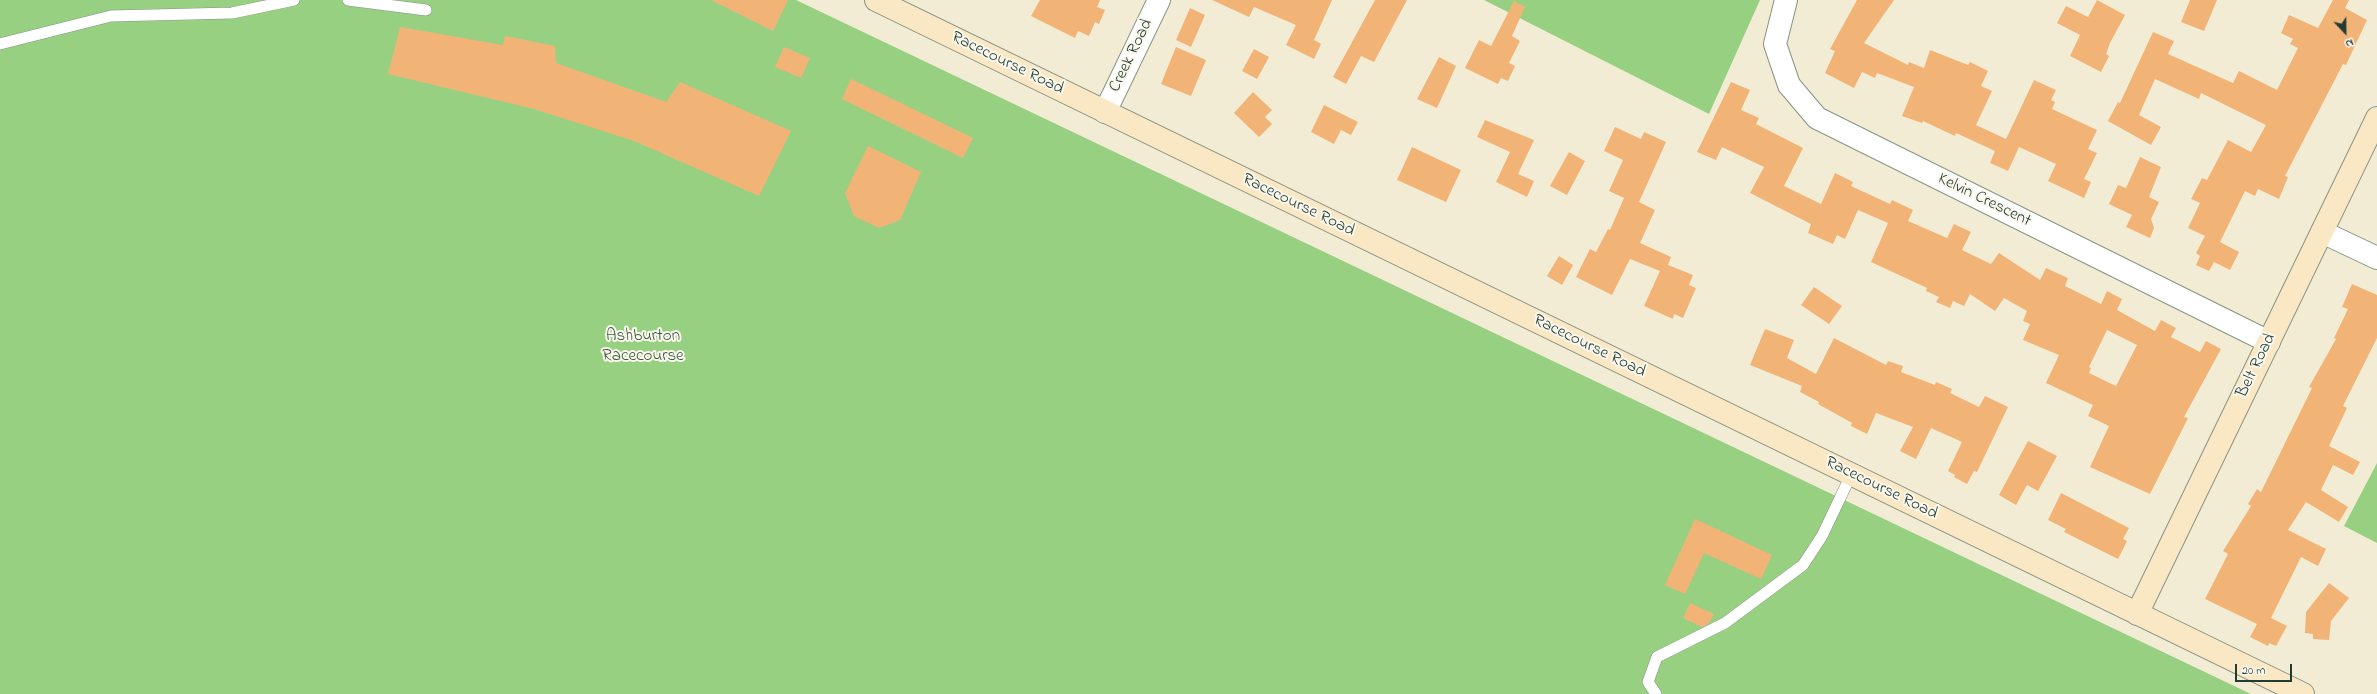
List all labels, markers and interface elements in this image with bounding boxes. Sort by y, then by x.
north arrow [2325,12,2365,52]
street label: Creek Road [1106,16,1158,96]
street label: Racecourse Road [947,28,1067,100]
text: N [2343,34,2356,52]
street label: Racecourse Road [1238,170,1358,242]
street label: Kelvin Crescent [1934,170,2034,232]
street label: Racecourse Road [1529,311,1649,383]
park label: Ashburton Racecourse [602,327,684,367]
street label: Belt Road [2233,331,2281,401]
street label: Racecourse Road [1821,453,1941,525]
scale bar [2237,656,2294,682]
text: 20 m [2242,662,2265,680]

